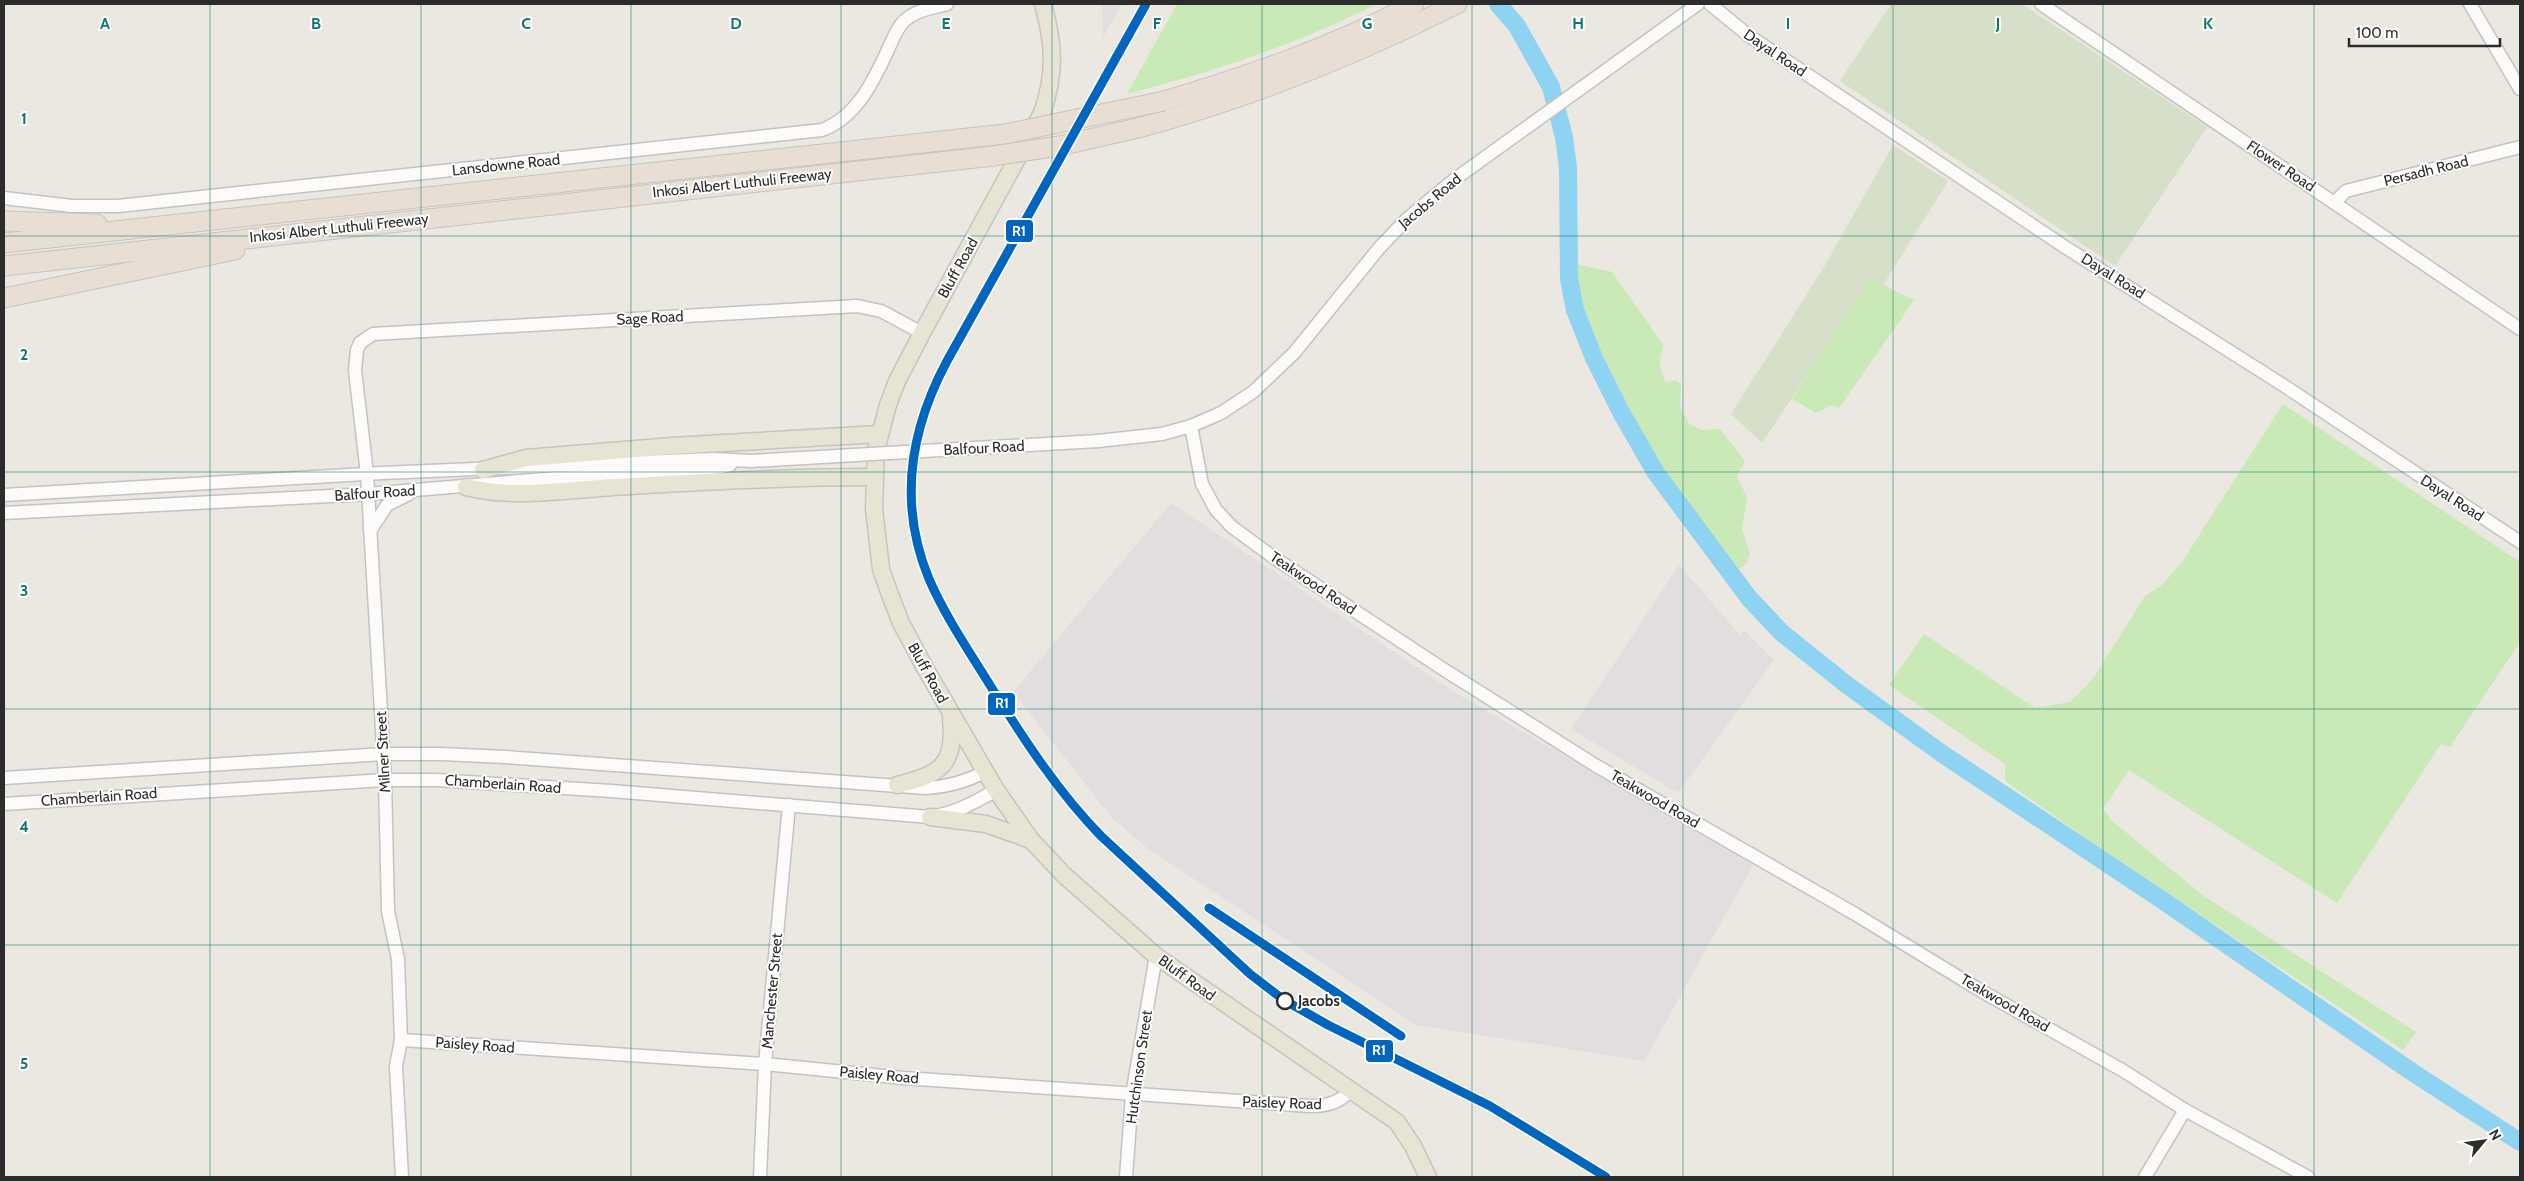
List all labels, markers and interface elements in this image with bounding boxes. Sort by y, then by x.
text: A [100,14,110,33]
text: B [311,14,321,33]
text: C [521,14,531,33]
text: D [730,14,742,33]
text: E [941,14,951,33]
text: F [1153,14,1162,33]
text: G [1362,14,1372,33]
text: H [1572,14,1584,33]
text: I [1786,14,1790,33]
text: J [1995,14,2000,33]
text: K [2203,14,2213,33]
scale bar [2349,15,2500,47]
text: 100 m [2356,24,2398,42]
street label: Dayal Road [1740,25,1810,81]
text: 1 [21,109,27,128]
street label: Flower Road [2243,137,2319,195]
street label: Lansdowne Road [451,150,561,180]
street label: Persadh Road [2382,152,2470,190]
street label: Inkosi Albert Luthuli Freeway [651,165,833,201]
street label: Jacobs Road [1394,170,1465,233]
street label: Inkosi Albert Luthuli Freeway [248,210,430,246]
line badge: R1 [1005,219,1034,243]
text: R1 [1012,222,1026,240]
street label: Bluff Road [934,235,982,301]
street label: Dayal Road [2078,249,2148,303]
street label: Sage Road [616,307,684,329]
text: 2 [20,345,28,364]
street label: Balfour Road [943,437,1025,459]
street label: Dayal Road [2417,471,2487,525]
street label: Balfour Road [334,481,416,505]
street label: Teakwood Road [1267,548,1359,618]
text: 3 [20,581,28,600]
street label: Bluff Road [904,640,952,706]
line badge: R1 [987,692,1016,716]
text: R1 [995,694,1009,712]
street label: Milner Street [372,711,394,793]
street label: Teakwood Road [1607,766,1703,832]
street label: Chamberlain Road [444,771,562,797]
street label: Chamberlain Road [40,784,158,810]
text: 4 [19,817,29,836]
street label: Manchester Street [758,933,786,1049]
street label: Bluff Road [1155,951,1219,1005]
street label: Teakwood Road [1957,970,2053,1036]
marker: Jacobs [1276,992,1294,1010]
place label: Jacobs [1297,992,1340,1010]
street label: Hutchinson Street [1122,1009,1156,1125]
street label: Paisley Road [435,1033,515,1057]
line badge: R1 [1365,1039,1394,1063]
text: R1 [1372,1041,1386,1059]
text: 5 [20,1054,28,1073]
street label: Paisley Road [839,1063,919,1087]
street label: Paisley Road [1242,1093,1322,1113]
north arrow [2459,1116,2509,1166]
text: N [2485,1126,2506,1143]

